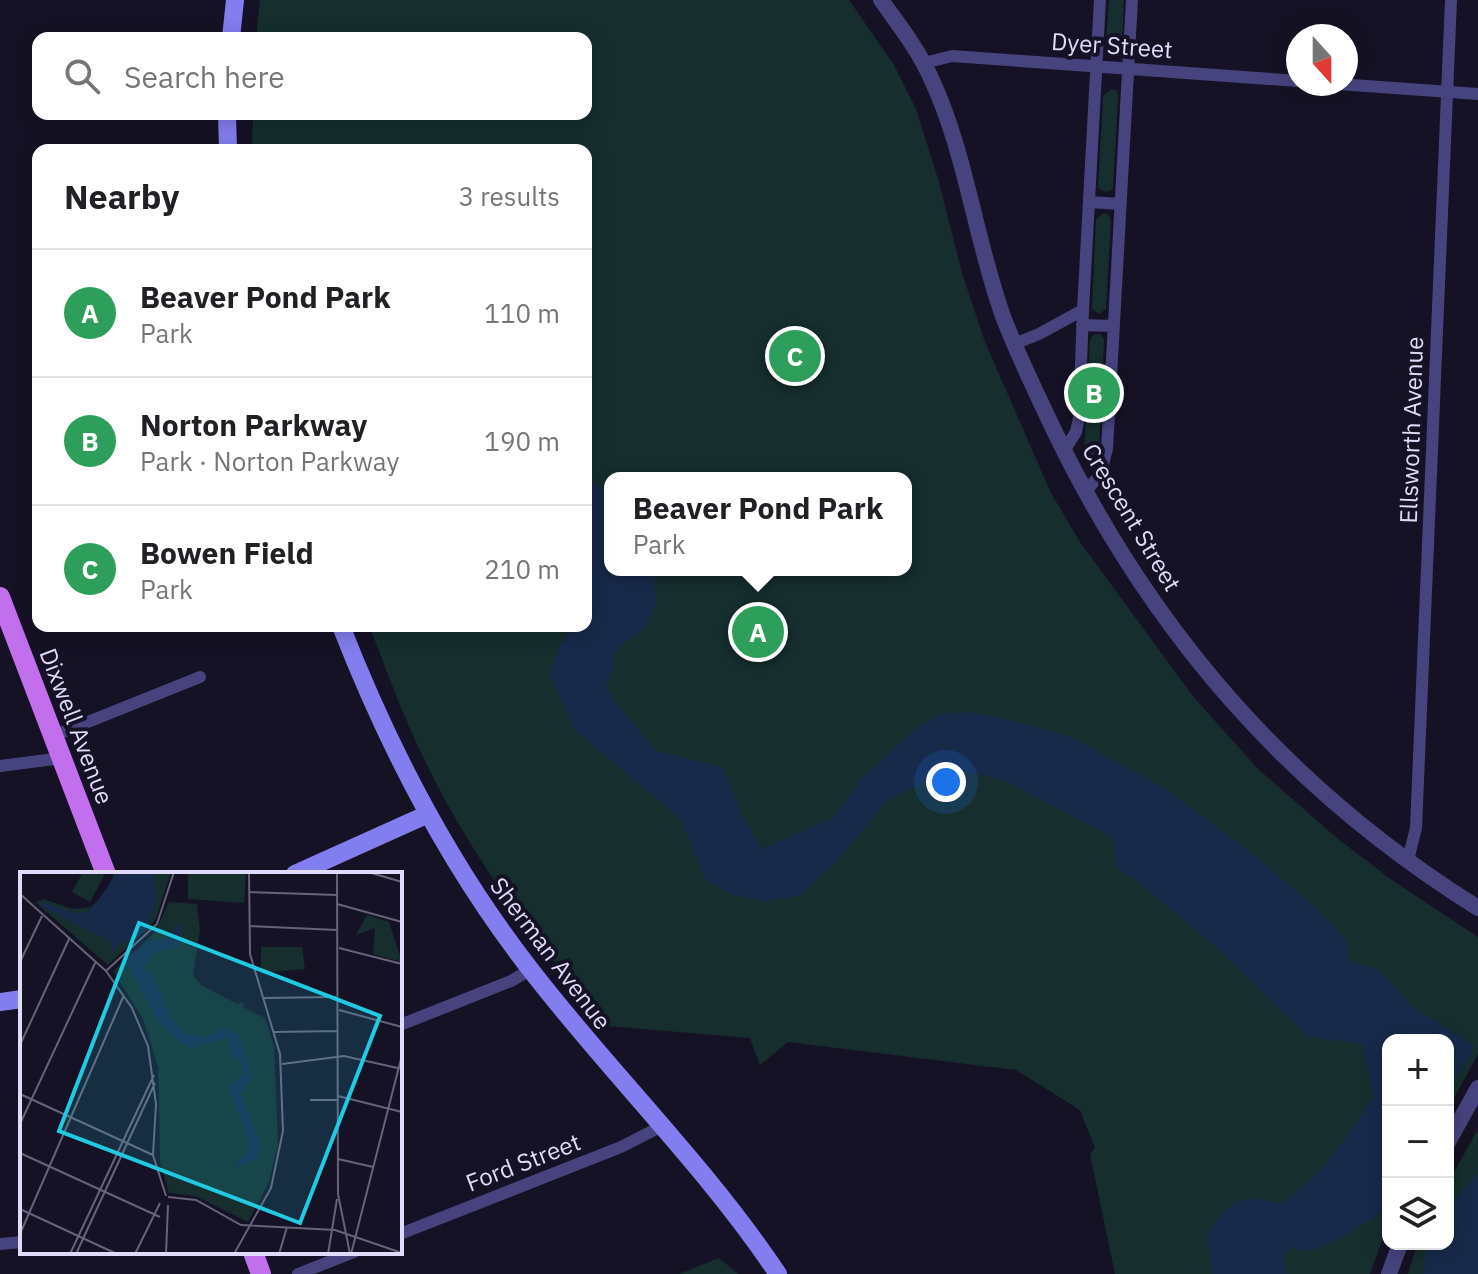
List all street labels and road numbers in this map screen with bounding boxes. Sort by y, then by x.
street label: Dyer Street [1050,25,1174,65]
street label: Ellsworth Avenue [1392,336,1430,524]
street label: Crescent Street [1075,437,1189,597]
street label: Dixwell Avenue [33,643,121,809]
street label: Sherman Avenue [483,870,619,1036]
street label: Ford Street [461,1125,585,1199]

